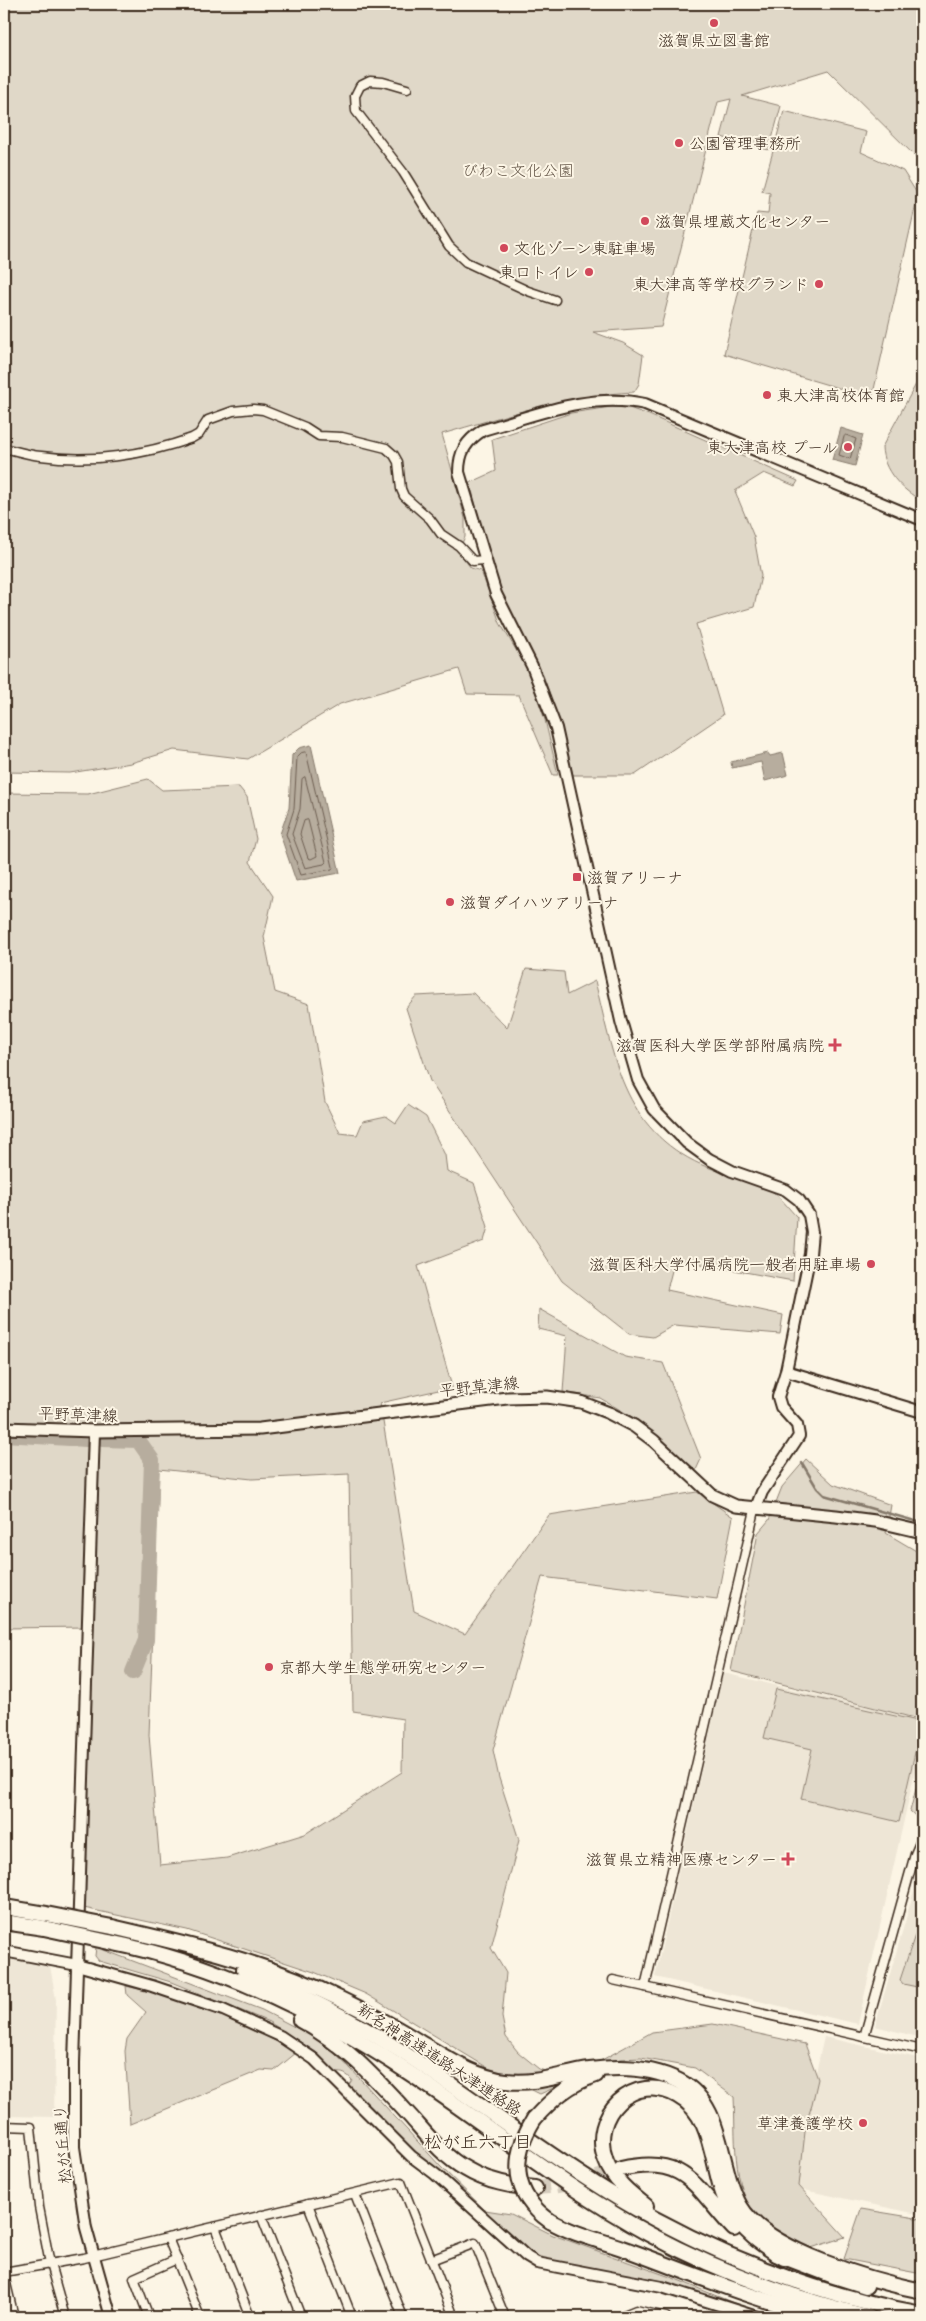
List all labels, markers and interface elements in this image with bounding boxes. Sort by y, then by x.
marker: 滋賀県立図書館 [708,17,720,29]
place label: 滋賀県立図書館 [658,27,770,51]
place label: 公園管理事務所 [689,130,801,154]
marker: 公園管理事務所 [673,137,685,149]
park label: びわこ文化公園 [462,157,574,181]
place label: 滋賀県埋蔵文化センター [655,208,830,232]
marker: 滋賀県埋蔵文化センター [639,215,651,227]
place label: 文化ゾーン東駐車場 [514,235,656,259]
marker: 文化ゾーン東駐車場 [498,242,510,254]
place label: 東口トイレ [499,259,579,283]
marker: 東口トイレ [583,266,595,278]
place label: 東大津高等学校グランド [633,271,809,295]
marker: 東大津高等学校グランド [813,278,825,290]
place label: 東大津高校体育館 [777,382,905,406]
marker: 東大津高校体育館 [761,389,773,401]
place label: 東大津高校 プール [707,434,838,458]
marker: 東大津高校 プール [842,441,854,453]
place label: 滋賀アリーナ [587,864,683,888]
marker: 滋賀アリーナ [571,871,583,883]
place label: 滋賀ダイハツアリーナ [460,889,618,913]
marker: 滋賀ダイハツアリーナ [444,896,456,908]
place label: 滋賀医科大学医学部附属病院 [616,1032,824,1056]
marker: 滋賀医科大学医学部附属病院 [828,1038,842,1052]
place label: 滋賀医科大学付属病院一般者用駐車場 [589,1251,861,1275]
marker: 滋賀医科大学付属病院一般者用駐車場 [865,1258,877,1270]
street label: 平野草津線 [438,1369,520,1401]
street label: 平野草津線 [38,1400,118,1426]
place label: 京都大学生態学研究センター [279,1654,486,1678]
marker: 京都大学生態学研究センター [263,1661,275,1673]
place label: 滋賀県立精神医療センター [586,1846,777,1870]
marker: 滋賀県立精神医療センター [781,1852,795,1866]
street label: 新名神高速道路大津連絡路 [353,1996,528,2121]
street label: 松が丘通り [46,2103,76,2185]
place label: 草津養護学校 [757,2110,853,2134]
marker: 草津養護学校 [857,2117,869,2129]
district label: 松が丘六丁目 [424,2127,532,2154]

